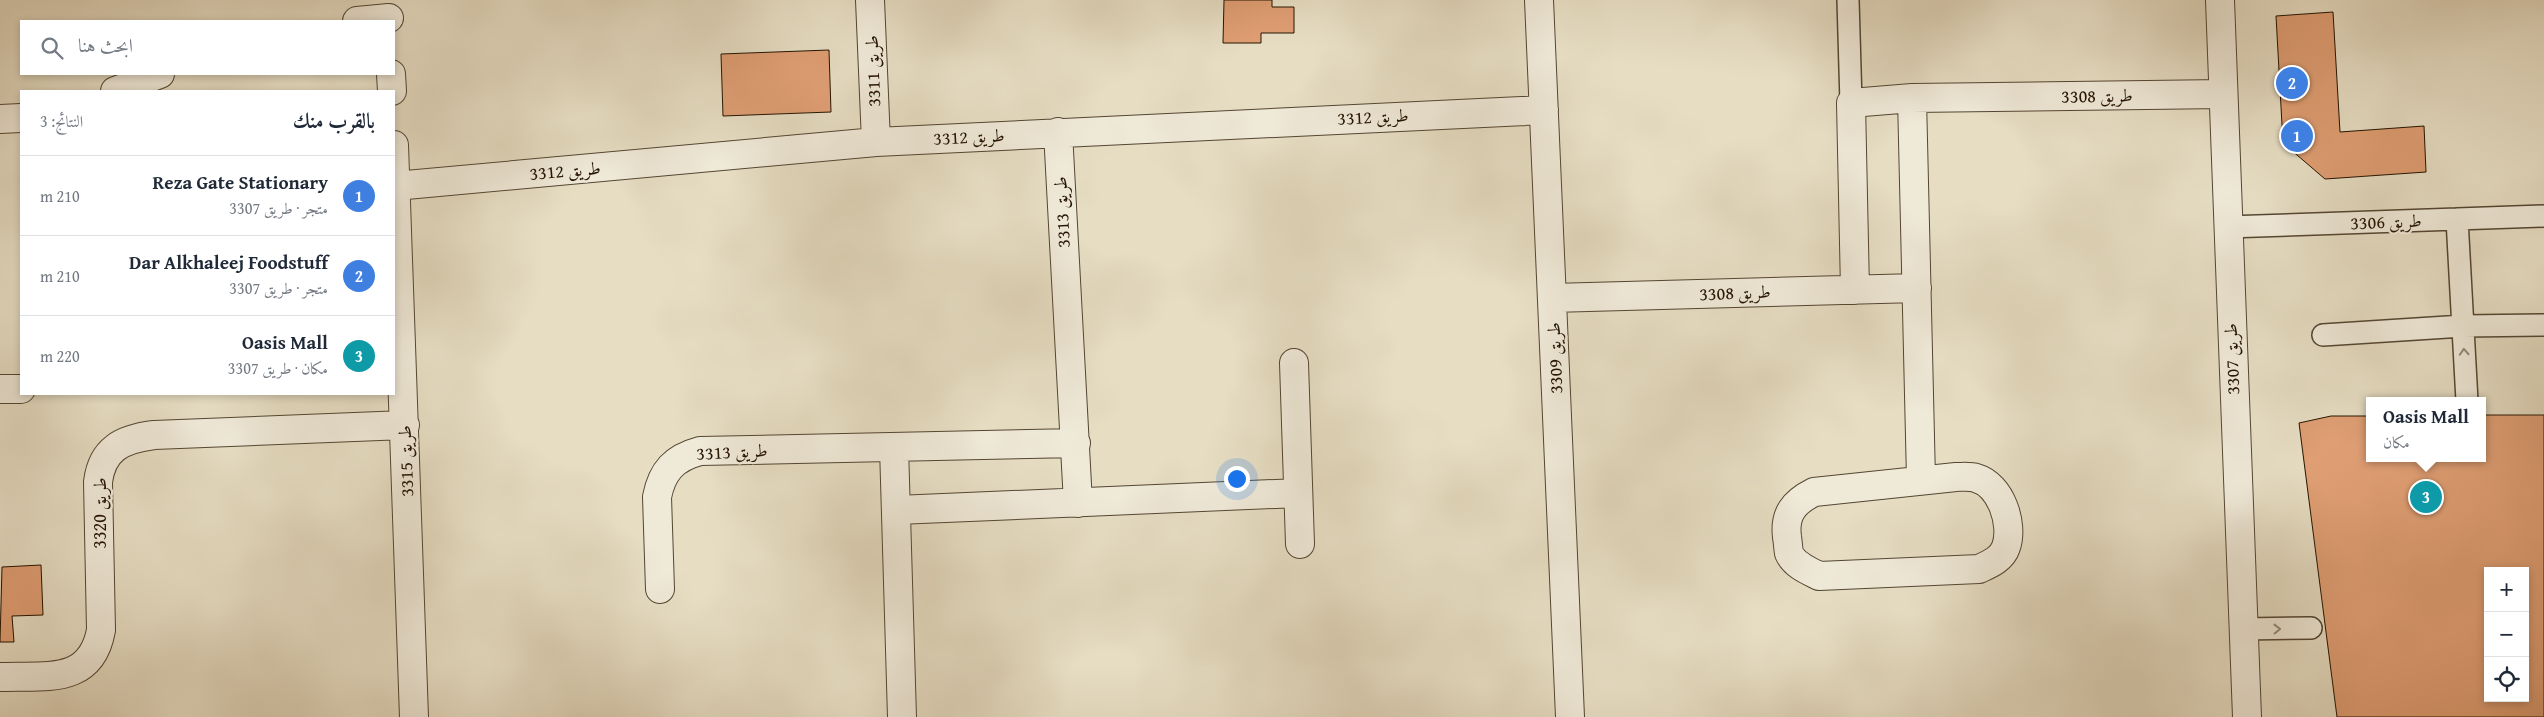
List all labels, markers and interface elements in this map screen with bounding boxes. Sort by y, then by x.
search box [20,20,395,75]
text: ابحث هنا [78,31,133,59]
icon: search [38,34,66,62]
street label: طريق 3311 [858,35,887,107]
pin: 2 [2276,64,2308,102]
street label: طريق 3308 [2061,81,2133,110]
street label: طريق 3312 [1337,101,1409,132]
text: بالقرب منك [293,105,375,136]
text: النتائج: 3 [40,109,83,133]
pin: 1 [2281,117,2313,155]
street label: طريق 3312 [933,121,1005,152]
street label: طريق 3312 [528,154,602,187]
text: Reza Gate Stationary [152,168,328,196]
street label: طريق 3313 [1046,176,1077,248]
text: 210 m [40,184,80,208]
text: 1 [355,184,363,208]
text: متجر · طريق 3307 [229,196,328,220]
street label: طريق 3306 [2350,207,2422,236]
text: Dar Alkhaleej Foodstuff [129,248,328,276]
text: 210 m [40,264,80,288]
text: 2 [355,264,363,288]
text: متجر · طريق 3307 [229,276,328,300]
street label: طريق 3308 [1699,278,1771,307]
street label: طريق 3309 [1540,322,1569,394]
street label: طريق 3307 [2217,323,2246,395]
text: Oasis Mall [242,328,328,356]
text: 220 m [40,344,80,368]
text: 3 [355,344,363,368]
one-way arrow [2459,348,2470,356]
text: مكان · طريق 3307 [228,356,328,380]
popup [2366,397,2486,462]
text: Oasis Mall [2383,402,2469,430]
street label: طريق 3315 [391,425,420,497]
text: مكان [2383,430,2410,454]
street label: طريق 3313 [696,436,768,467]
your location [1224,466,1250,492]
street label: طريق 3320 [86,477,113,549]
pin: 3 [2410,478,2442,516]
map controls [2484,567,2529,702]
button: + [2484,567,2529,612]
button: − [2484,612,2529,657]
one-way arrow [2274,624,2281,634]
button: locate [2484,657,2529,702]

